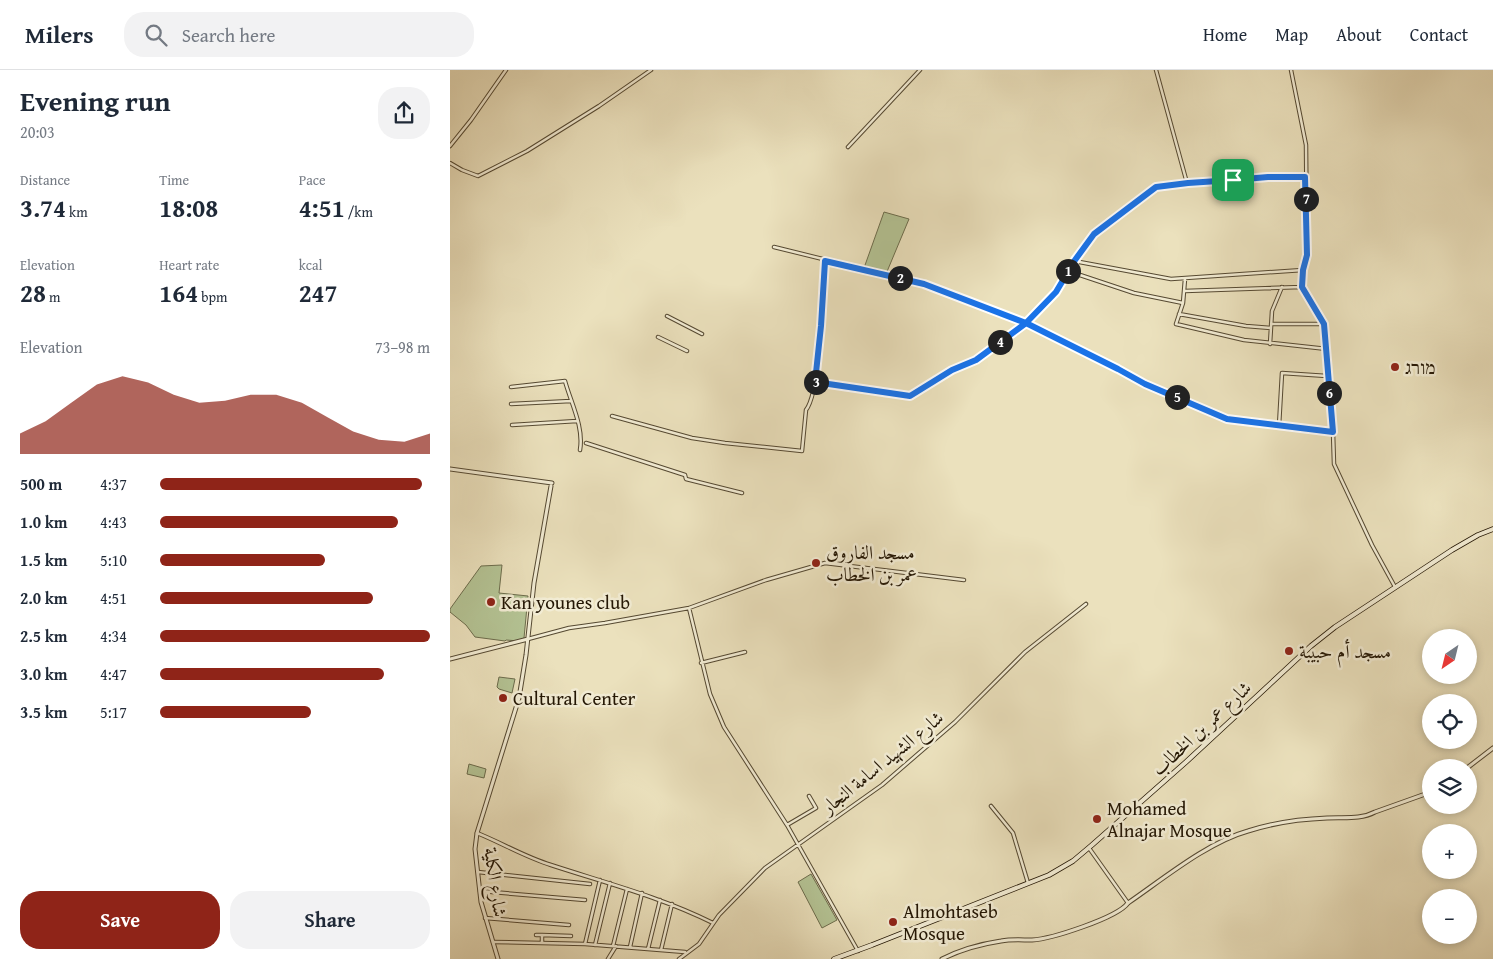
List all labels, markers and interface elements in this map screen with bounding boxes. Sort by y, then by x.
search box [124,12,474,57]
text: Milers [25,17,94,52]
icon: search [142,21,170,49]
text: Search here [182,21,275,49]
text: Home [1203,21,1247,48]
text: Map [1275,21,1308,48]
text: About [1336,21,1382,48]
text: Contact [1410,21,1468,48]
text: Evening run [20,80,171,121]
button: share [378,87,430,139]
text: 20:03 [20,120,55,144]
pin [1212,159,1254,201]
icon: arrive [1219,166,1247,194]
text: Distance [20,170,70,190]
text: Time [159,170,189,190]
text: Pace [299,170,326,190]
pin: 7 [1294,186,1318,212]
text: 7 [1303,189,1310,209]
text: 3.74 [20,190,66,226]
text: 18:08 [159,190,218,226]
text: 4:51 [299,190,345,226]
text: km [66,202,88,222]
text: /km [345,202,373,222]
text: Elevation [20,255,75,275]
text: Heart rate [159,255,219,275]
text: kcal [299,255,323,275]
pin: 1 [1056,258,1080,284]
text: 1 [1065,261,1072,281]
pin: 2 [888,266,912,290]
text: 2 [897,268,904,288]
text: 28 [20,275,46,311]
text: 164 [159,275,198,311]
text: 247 [299,275,338,311]
text: m [46,287,60,307]
text: bpm [198,287,228,307]
pin: 4 [988,330,1012,354]
text: 4 [997,332,1004,352]
text: Elevation [20,335,83,359]
text: 73–98 m [375,335,430,359]
place label: מורג [1405,353,1436,381]
marker: מורג [1389,361,1401,373]
pin: 3 [804,370,828,394]
text: 3 [813,372,820,392]
pin: 6 [1316,380,1342,406]
text: 6 [1326,383,1333,403]
pin: 5 [1164,384,1190,410]
text: 5 [1174,387,1181,407]
text: 500 m [20,472,62,496]
text: 4:37 [100,472,127,496]
text: 1.0 km [20,510,67,534]
text: 4:43 [100,510,127,534]
place label: مسجد الفاروق عمر بن الخطاب [826,538,917,588]
text: 1.5 km [20,548,67,572]
text: 5:10 [100,548,127,572]
marker: مسجد الفاروق عمر بن الخطاب [810,557,822,569]
text: 2.0 km [20,586,67,610]
text: 4:51 [100,586,127,610]
place label: Kan younes club [501,588,630,616]
marker: Kan younes club [485,596,497,608]
text: 2.5 km [20,624,67,648]
text: 4:34 [100,624,127,648]
north arrow [1422,629,1478,684]
map controls [1422,629,1477,944]
place label: مسجد أم حبيبة [1299,637,1391,668]
marker: مسجد أم حبيبة [1283,645,1295,657]
text: 3.0 km [20,662,67,686]
text: 4:47 [100,662,127,686]
street label: شارع عمر بن الخطاب [1145,674,1259,783]
place label: Cultural Center [513,684,636,712]
marker: Cultural Center [497,692,509,704]
button: locate [1422,694,1477,749]
text: 3.5 km [20,700,67,724]
text: 5:17 [100,700,127,724]
street label: شارع الشهيد اسامة النجار [813,704,951,823]
button: layers [1422,759,1477,814]
place label: Mohamed Alnajar Mosque [1107,794,1232,844]
marker: Mohamed Alnajar Mosque [1091,813,1103,825]
button: + [1422,824,1477,879]
street label: شارع الكلية [475,845,515,919]
button: − [1422,889,1477,944]
button: Save [20,891,220,949]
button: Share [230,891,430,949]
place label: Almohtaseb Mosque [903,897,998,947]
marker: Almohtaseb Mosque [887,916,899,928]

